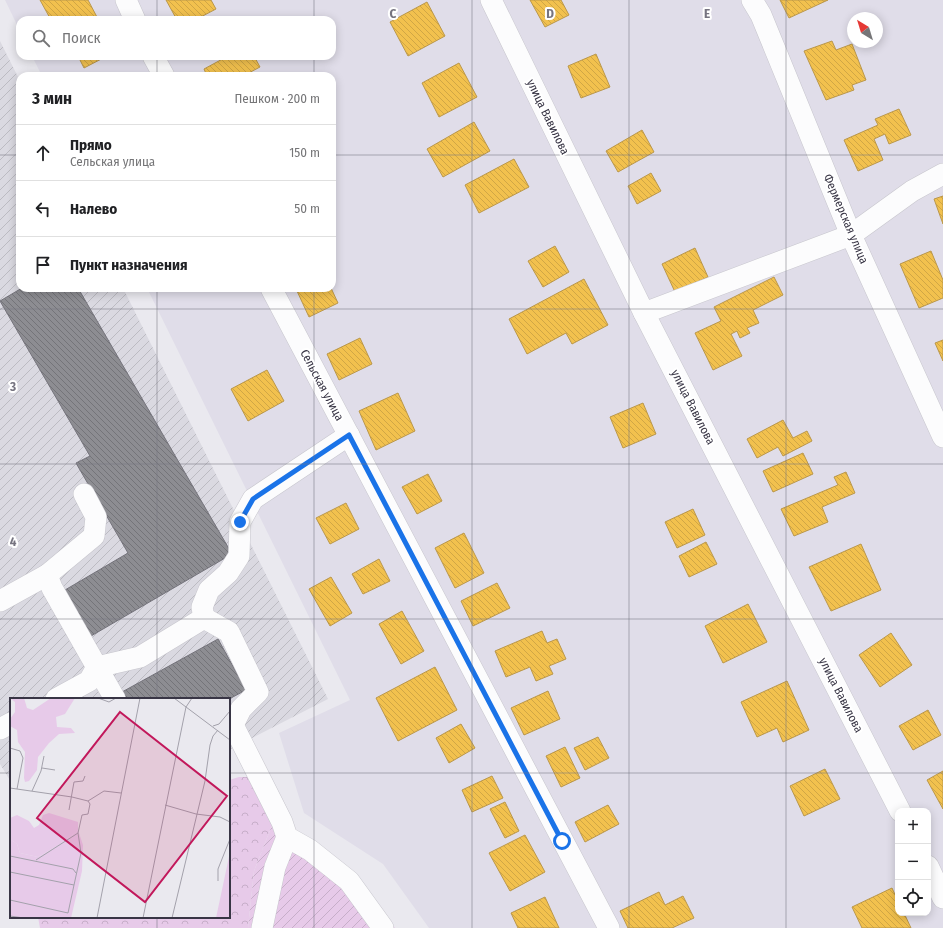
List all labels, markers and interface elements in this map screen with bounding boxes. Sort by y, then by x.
text: C [390,6,397,21]
text: D [546,6,554,21]
text: E [704,6,710,21]
north arrow [847,12,883,48]
search box [16,16,336,60]
icon: search [30,27,52,49]
text: Поиск [62,29,100,47]
street label: улица Вавилова [524,77,572,157]
text: 3 мин [32,88,72,109]
text: Пешком · 200 m [235,91,320,106]
text: Прямо [70,136,112,154]
icon: ahead [32,142,54,164]
text: 150 m [289,145,320,160]
text: Сельская улица [70,154,155,169]
street label: Фермерская улица [821,172,871,266]
icon: left [32,198,54,220]
text: Налево [70,200,117,218]
text: 50 m [294,201,320,216]
icon: arrive [32,254,54,276]
text: Пункт назначения [70,256,188,274]
street label: Сельская улица [297,347,347,423]
street label: улица Вавилова [668,367,718,447]
text: 3 [9,379,16,394]
route end [231,513,249,531]
text: 4 [10,534,17,549]
street label: улица Вавилова [816,655,866,735]
inset map [10,698,230,918]
map controls [895,808,931,916]
button: + [895,808,931,844]
route start [553,832,571,850]
button: − [895,844,931,880]
button: locate [895,880,931,916]

